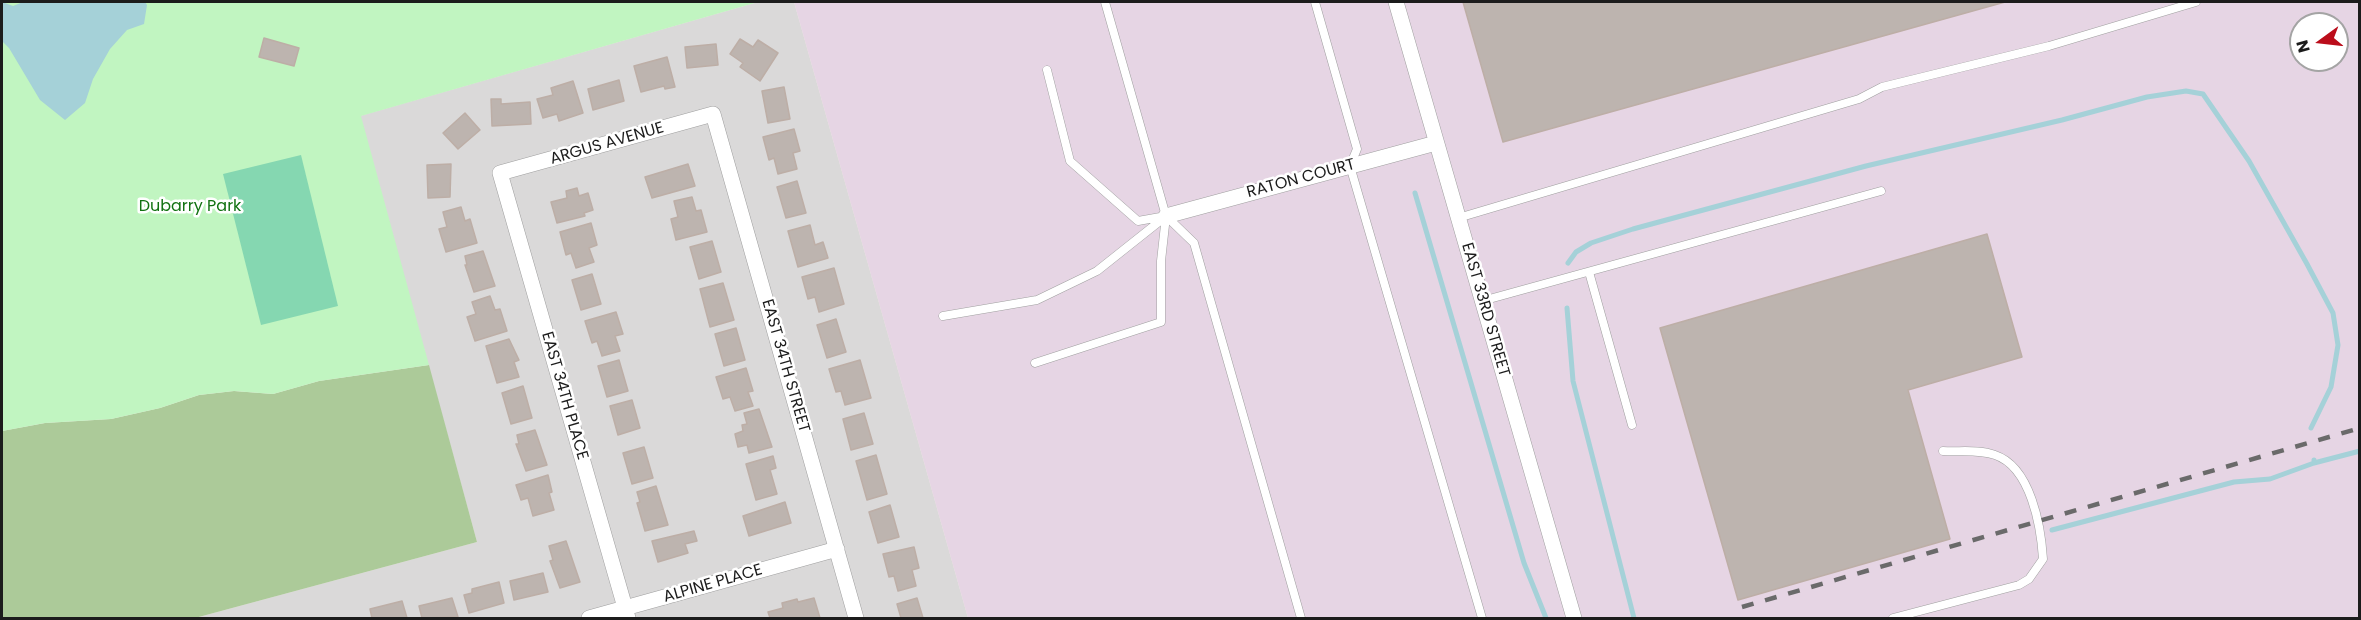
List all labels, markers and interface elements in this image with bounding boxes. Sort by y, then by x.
north arrow [2289,12,2349,72]
text: N [2290,37,2316,55]
street label: ARGUS AVENUE [548,119,666,169]
street label: RATON COURT [1245,155,1357,203]
park label: Dubarry Park [139,197,241,217]
street label: EAST 33RD STREET [1457,241,1513,379]
street label: EAST 34TH STREET [757,297,813,435]
street label: EAST 34TH PLACE [537,330,591,462]
street label: ALPINE PLACE [661,561,765,607]

